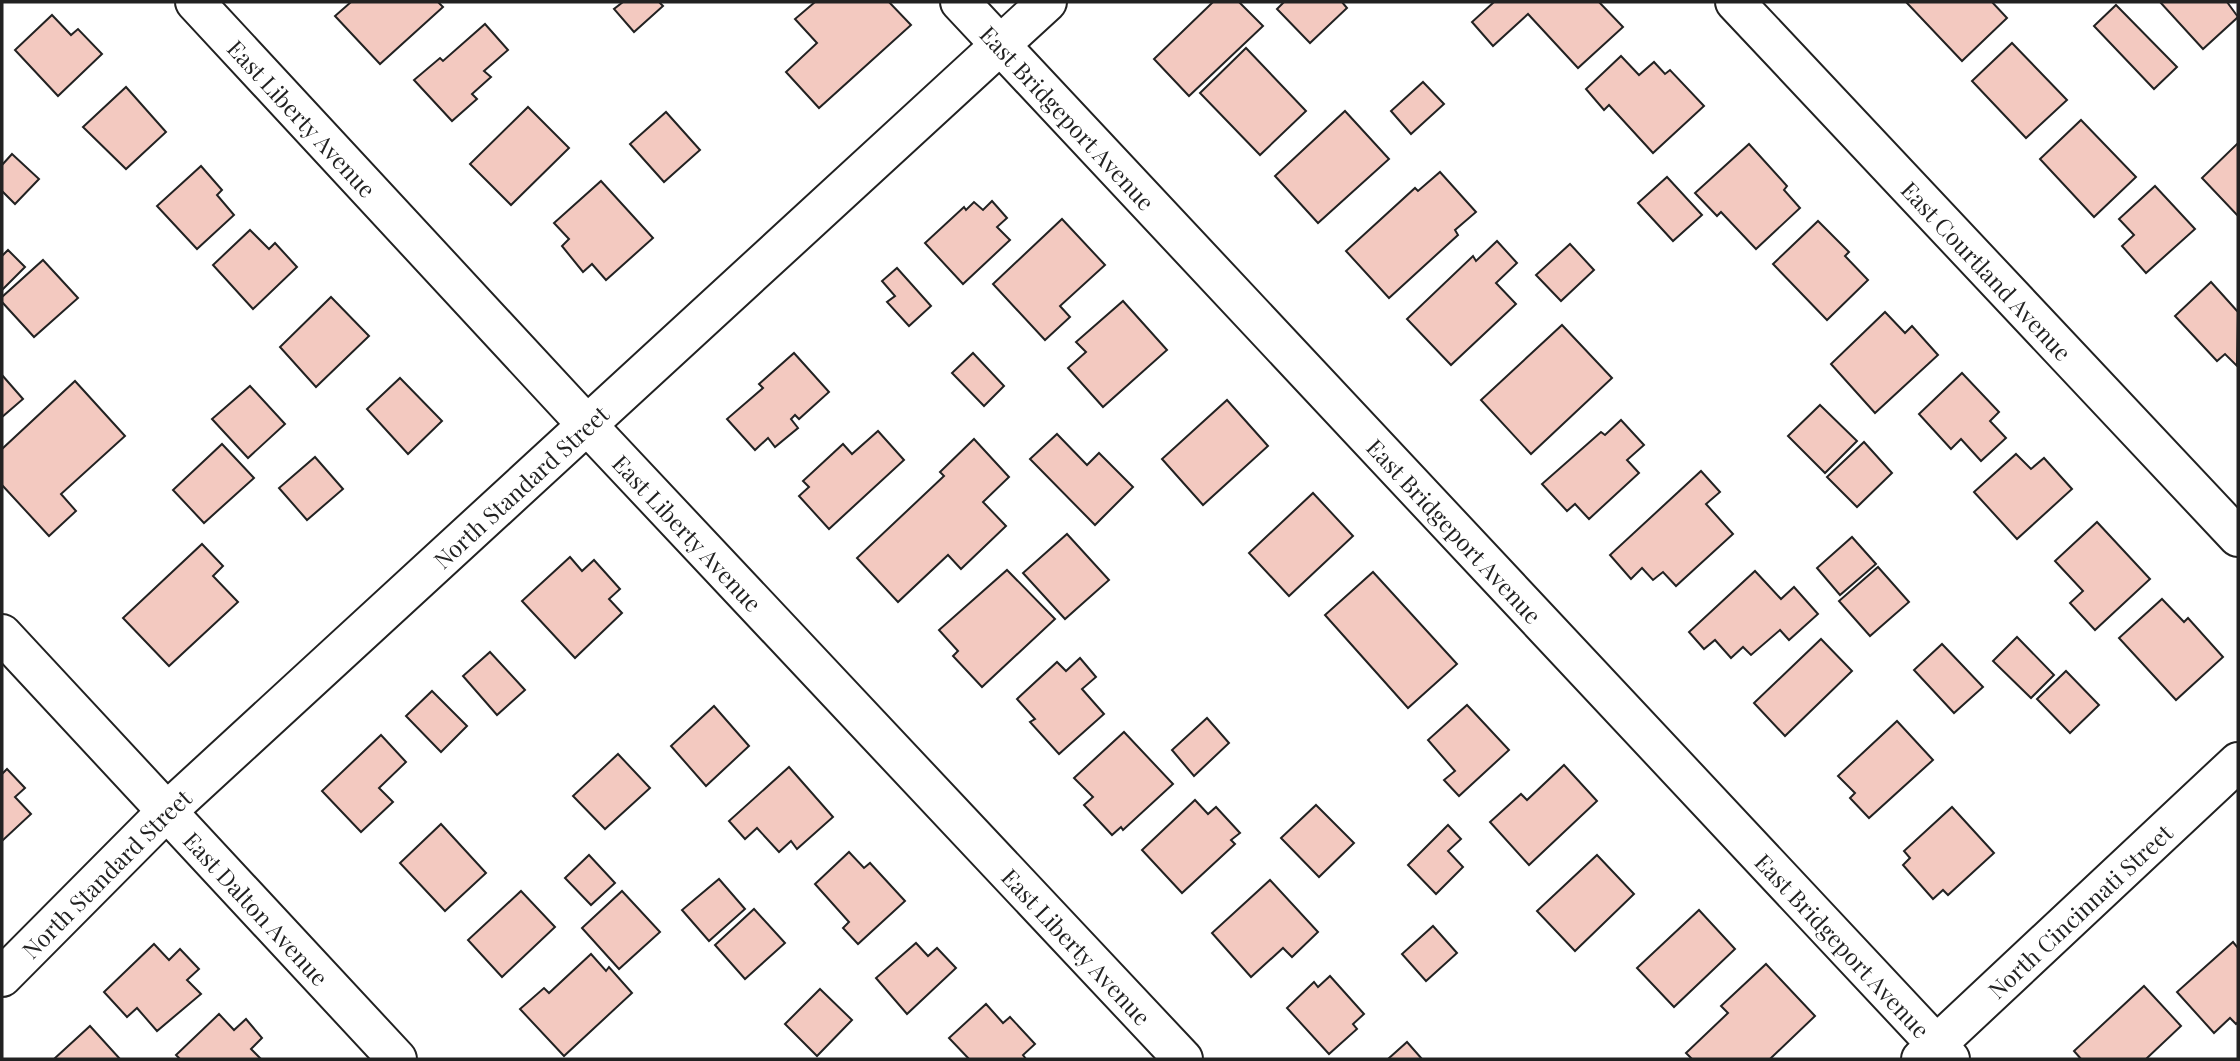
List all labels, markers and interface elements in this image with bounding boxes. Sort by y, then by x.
street label: East Bridgeport Avenue [974,18,1162,216]
street label: East Liberty Avenue [222,32,383,203]
street label: East Courtland Avenue [1895,174,2079,367]
street label: North Standard Street [426,397,615,575]
street label: East Bridgeport Avenue [1361,431,1549,629]
street label: East Liberty Avenue [607,447,769,617]
street label: North Standard Street [14,781,198,964]
street label: North Cincinnati Street [1981,816,2179,1005]
street label: East Dalton Avenue [177,824,336,991]
street label: East Bridgeport Avenue [1749,846,1937,1044]
street label: East Liberty Avenue [996,861,1158,1031]

